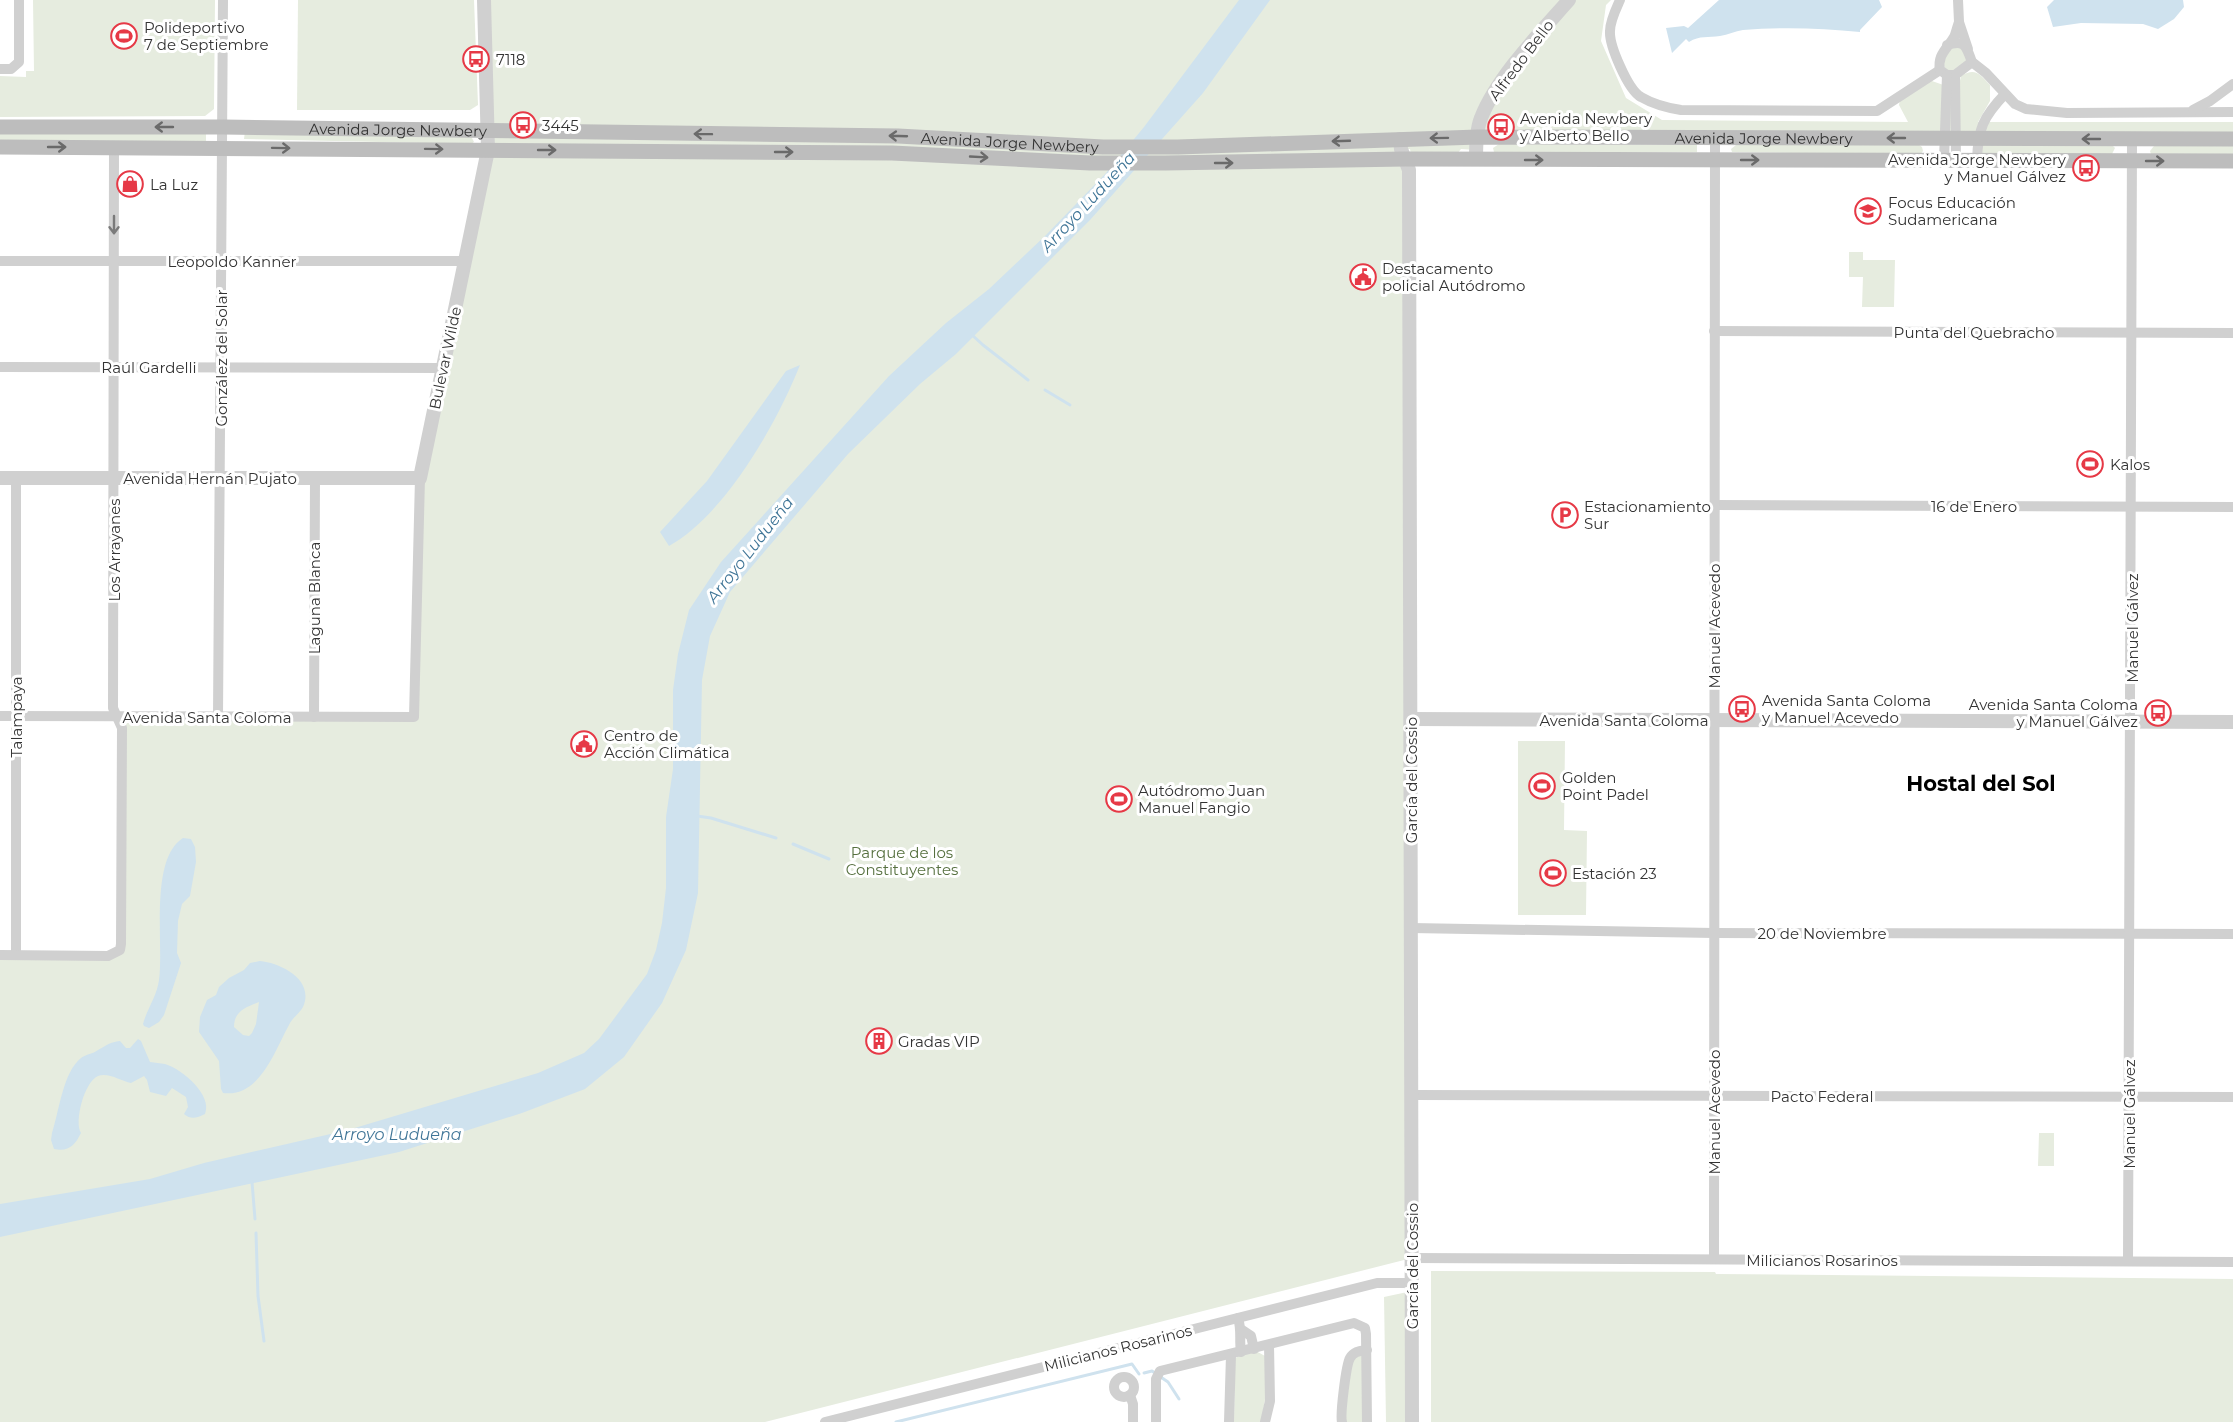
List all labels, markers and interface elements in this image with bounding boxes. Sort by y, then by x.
street label: Alfredo Bello [1484,16,1558,104]
place label: Polideportivo 7 de Septiembre [144,18,269,54]
sports icon: Polideportivo 7 de Septiembre [109,21,139,51]
bus stop icon: 7118 [461,44,491,74]
place label: 7118 [496,50,525,69]
place label: Avenida Newbery y Alberto Bello [1519,109,1653,145]
bus stop icon: 3445 [508,110,538,140]
bus stop icon: Avenida Newbery y Alberto Bello [1486,112,1516,142]
place label: 3445 [542,116,579,135]
street label: Avenida Jorge Newbery [309,119,488,140]
one-way arrow [155,121,175,133]
one-way arrow [693,128,713,139]
street label: Avenida Jorge Newbery [920,128,1100,156]
street label: Avenida Jorge Newbery [1674,128,1853,147]
one-way arrow [888,131,908,142]
one-way arrow [1429,132,1449,143]
one-way arrow [1886,132,1906,144]
one-way arrow [2081,133,2101,145]
one-way arrow [1332,136,1352,147]
one-way arrow [47,141,67,153]
one-way arrow [271,142,291,154]
one-way arrow [424,143,444,155]
one-way arrow [536,144,556,156]
one-way arrow [773,146,793,158]
water label: Arroyo Ludueña [1036,148,1139,257]
place label: Avenida Jorge Newbery y Manuel Gálvez [1888,150,2067,186]
one-way arrow [968,152,988,163]
bus stop icon: Avenida Jorge Newbery y Manuel Gálvez [2071,153,2101,183]
one-way arrow [1524,154,1544,166]
one-way arrow [1740,154,1760,166]
one-way arrow [2145,155,2165,167]
one-way arrow [1213,157,1233,169]
shop icon: La Luz [115,169,145,199]
place label: La Luz [150,175,198,194]
place label: Focus Educación Sudamericana [1888,193,2016,229]
school or university icon: Focus Educación Sudamericana [1853,196,1883,226]
one-way arrow [108,215,120,235]
street label: Leopoldo Kanner [168,252,296,271]
place label: Destacamento policial Autódromo [1382,259,1525,295]
public building icon: Destacamento policial Autódromo [1348,262,1378,292]
street label: González del Solar [212,290,231,427]
street label: Bulevar Wilde [425,305,465,411]
street label: Punta del Quebracho [1894,323,2054,342]
street label: Raúl Gardelli [101,358,197,377]
sports icon: Kalos [2075,449,2105,479]
place label: Kalos [2110,455,2150,474]
street label: Avenida Hernán Pujato [123,469,297,488]
water label: Arroyo Ludueña [702,493,797,608]
place label: Estacionamiento Sur [1584,497,1711,533]
street label: 16 de Enero [1931,497,2017,516]
street label: Los Arrayanes [105,498,124,602]
parking icon: Estacionamiento Sur [1550,500,1580,530]
street label: Laguna Blanca [305,542,324,654]
street label: Manuel Acevedo [1705,564,1724,688]
street label: Manuel Gálvez [2123,573,2142,683]
street label: Talampaya [7,676,26,758]
place label: Avenida Santa Coloma y Manuel Acevedo [1761,691,1931,727]
bus stop icon: Avenida Santa Coloma y Manuel Acevedo [1727,694,1757,724]
place label: Avenida Santa Coloma y Manuel Gálvez [1969,695,2138,731]
bus stop icon: Avenida Santa Coloma y Manuel Gálvez [2143,698,2173,728]
street label: Avenida Santa Coloma [122,708,292,727]
street label: Avenida Santa Coloma [1539,711,1709,730]
street label: García del Cossio [1402,717,1421,843]
place label: Centro de Acción Climática [604,726,730,762]
public building icon: Centro de Acción Climática [569,729,599,759]
place label: Golden Point Padel [1562,768,1649,804]
sports icon: Golden Point Padel [1527,771,1557,801]
district label: Hostal del Sol [1906,771,2056,796]
place label: Autódromo Juan Manuel Fangio [1138,781,1265,817]
sports icon: Autódromo Juan Manuel Fangio [1104,784,1134,814]
park label: Parque de los Constituyentes [846,843,958,879]
sports icon: Estación 23 [1538,858,1568,888]
place label: Estación 23 [1572,864,1657,883]
street label: 20 de Noviembre [1757,924,1887,943]
building icon: Gradas VIP [864,1026,894,1056]
place label: Gradas VIP [898,1032,980,1051]
street label: Manuel Acevedo [1705,1050,1724,1174]
street label: Manuel Gálvez [2120,1059,2139,1169]
street label: Pacto Federal [1771,1087,1873,1106]
water label: Arroyo Ludueña [331,1125,462,1144]
street label: García del Cossio [1403,1203,1422,1329]
street label: Milicianos Rosarinos [1746,1251,1898,1270]
street label: Milicianos Rosarinos [1042,1320,1194,1376]

